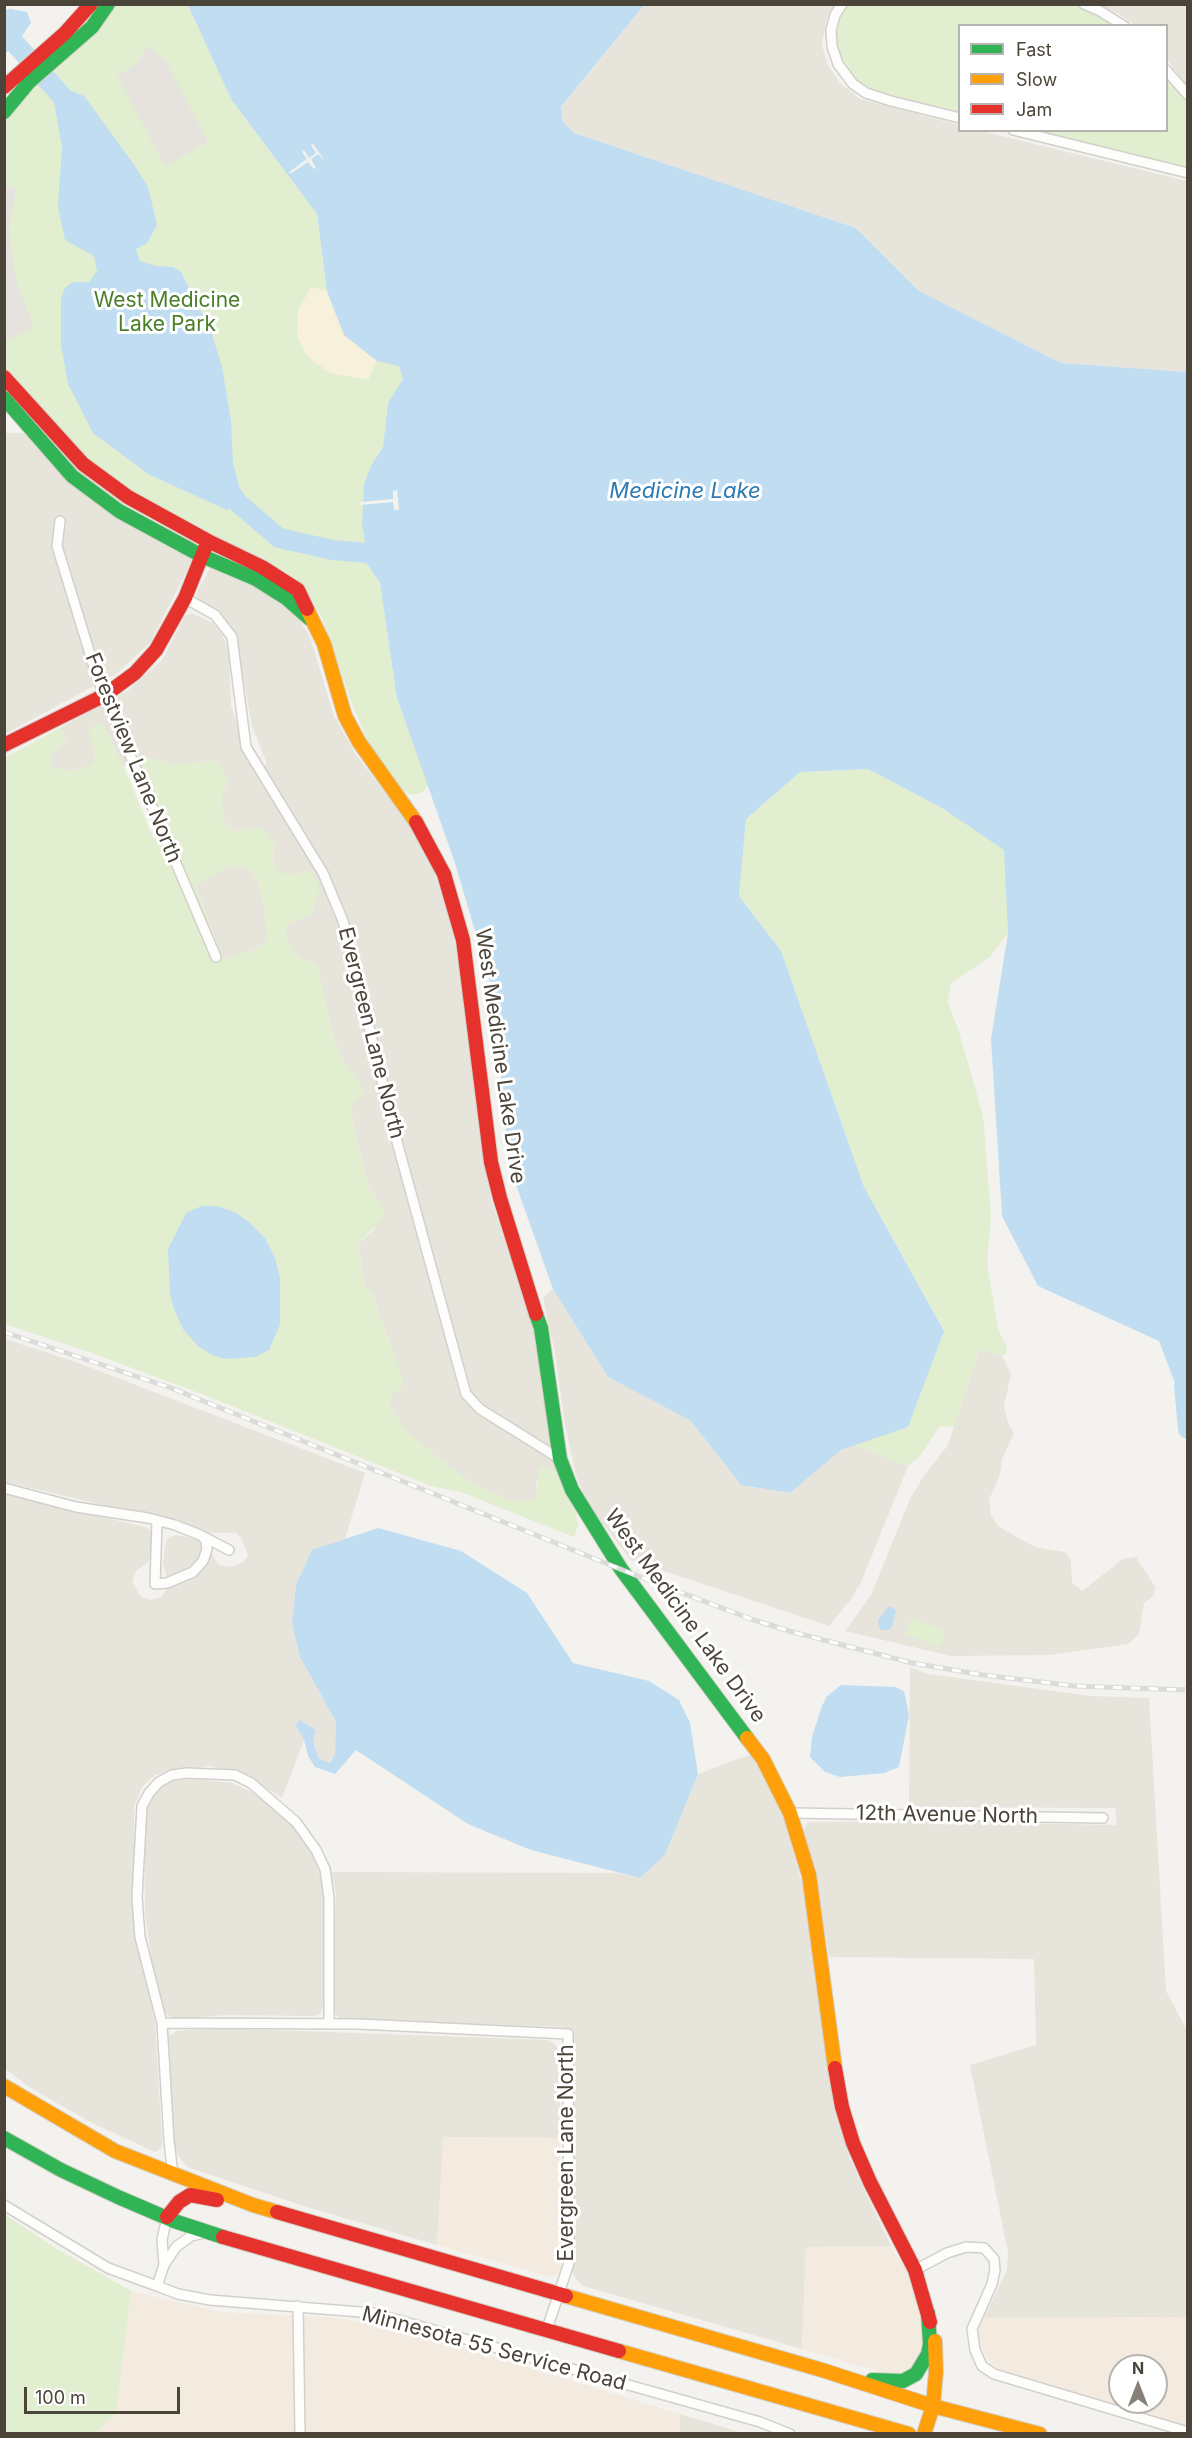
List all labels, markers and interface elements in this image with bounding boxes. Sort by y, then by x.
legend [958,24,1168,132]
text: Fast [1016,39,1052,60]
text: Slow [1016,69,1057,90]
text: Jam [1016,99,1052,120]
park label: West Medicine Lake Park [94,288,240,338]
water label: Medicine Lake [609,478,761,504]
street label: Forestview Lane North [79,649,187,867]
street label: Evergreen Lane North [333,925,409,1141]
street label: West Medicine Lake Drive [470,927,530,1185]
street label: West Medicine Lake Drive [599,1504,771,1728]
street label: 12th Avenue North [856,1801,1038,1829]
street label: Evergreen Lane North [554,2044,580,2262]
street label: Minnesota 55 Service Road [359,2302,629,2396]
north arrow [1108,2354,1168,2414]
text: N [1132,2358,1144,2378]
scale bar [27,2375,183,2413]
text: 100 m [35,2387,86,2408]

